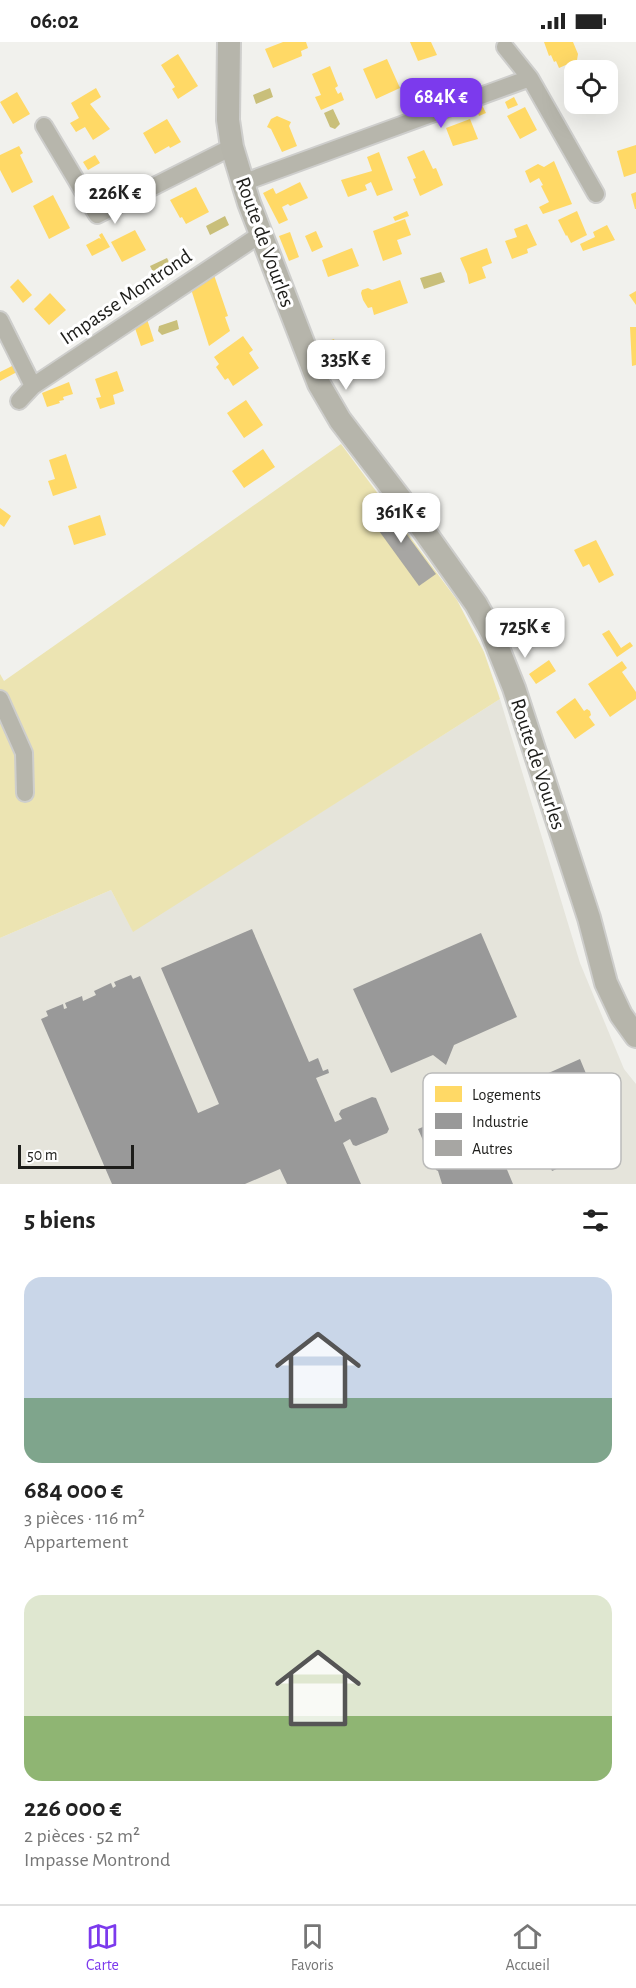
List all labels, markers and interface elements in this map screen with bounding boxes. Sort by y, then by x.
text: 06:02 [30,10,79,32]
map controls [564,60,618,114]
button: locate [564,60,618,114]
pin: 684K € [392,78,490,129]
text: 684K € [414,87,468,107]
pin: 226K € [66,174,164,225]
street label: Route de Vourles [232,174,298,310]
text: 226K € [89,183,141,203]
street label: Impasse Montrond [56,245,196,349]
pin: 335K € [297,340,395,391]
text: 335K € [321,349,371,369]
pin: 361K € [352,493,450,544]
text: 361K € [376,502,426,522]
pin: 725K € [476,608,574,659]
text: 725K € [500,617,550,637]
street label: Route de Vourles [507,696,569,832]
legend [423,1073,621,1169]
text: Logements [472,1087,541,1103]
text: Industrie [472,1114,528,1130]
text: Autres [472,1141,513,1157]
scale bar [18,1142,134,1170]
text: 50 m [27,1147,58,1163]
icon: filters [579,1204,612,1237]
text: 5 biens [24,1207,96,1233]
icon: home [264,1316,372,1424]
text: 684 000 € [24,1477,123,1503]
text: 3 pièces · 116 m² [24,1508,145,1528]
text: Appartement [24,1532,128,1552]
icon: home [264,1634,372,1742]
text: 226 000 € [24,1795,122,1821]
text: 2 pièces · 52 m² [24,1826,140,1846]
text: Impasse Montrond [24,1850,170,1870]
tab: Carte [86,1920,119,1975]
tab: Favoris [291,1920,334,1975]
tab: Accueil [505,1920,550,1975]

